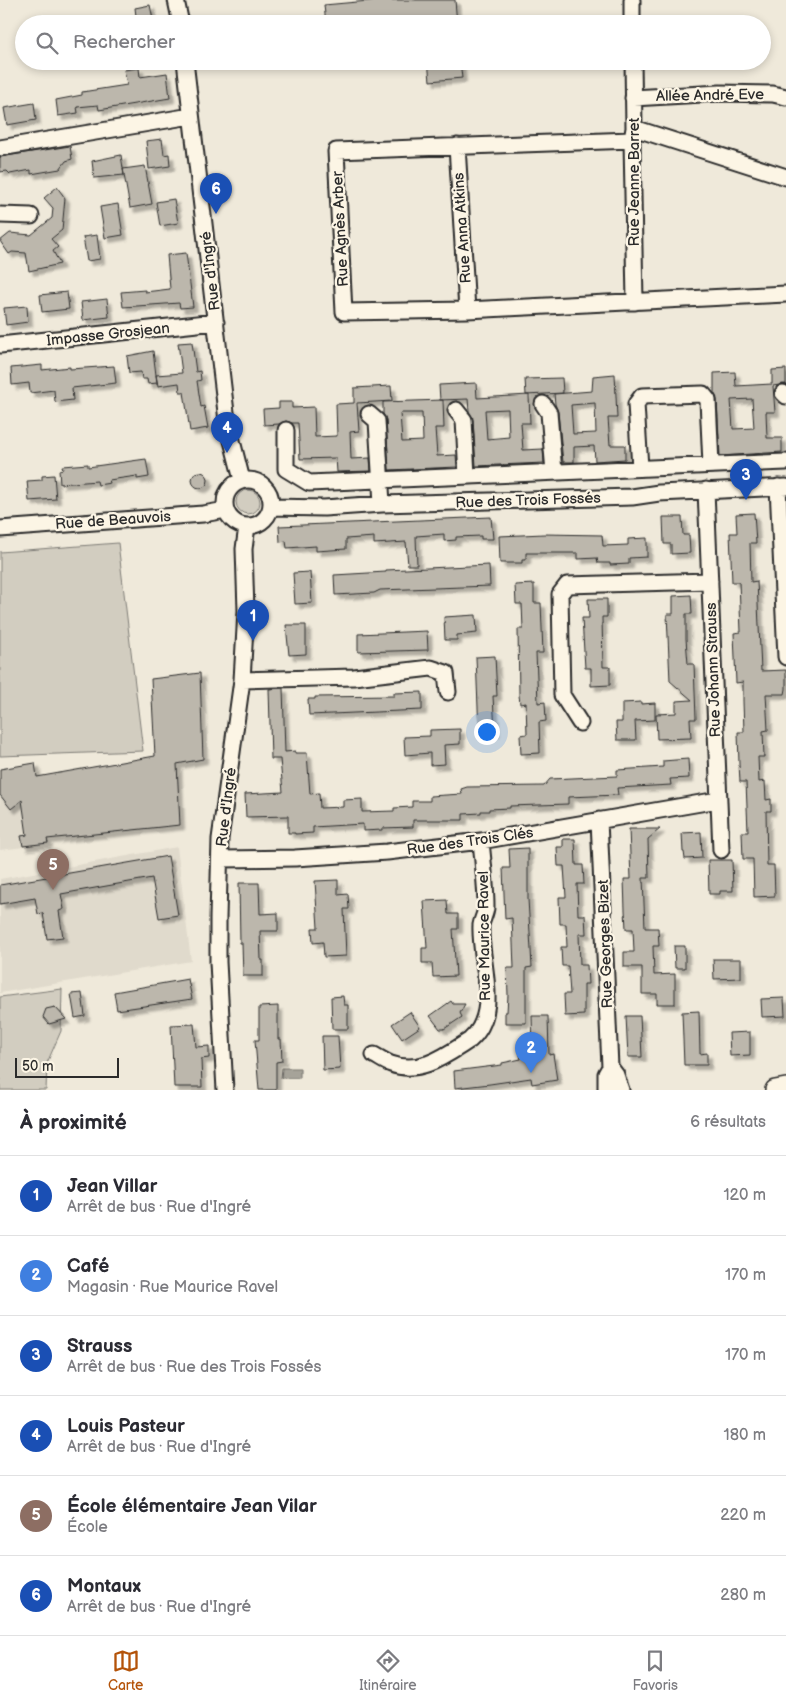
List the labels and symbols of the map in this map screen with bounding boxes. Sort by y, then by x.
street label: Allée André Eve [656,85,764,106]
street label: Rue Jeanne Barret [625,117,644,246]
street label: Rue Agnès Arber [328,170,353,287]
street label: Rue Anna Atkins [449,171,476,284]
pin: 6 [200,173,232,214]
street label: Rue d'Ingré [196,230,225,312]
street label: Impasse Grosjean [46,319,171,350]
pin: 4 [211,412,243,453]
pin: 3 [730,459,762,500]
street label: Rue des Trois Fossés [455,488,602,513]
street label: Rue de Beauvois [55,507,172,534]
pin: 1 [237,600,269,641]
street label: Rue Johann Strauss [702,602,725,738]
your location [474,719,500,745]
street label: Rue d'Ingré [212,766,241,848]
street label: Rue des Trois Clés [406,823,535,860]
pin: 5 [37,849,69,890]
street label: Rue Maurice Ravel [474,871,495,1001]
street label: Rue Georges Bizet [594,879,617,1009]
pin: 2 [515,1032,547,1073]
scale bar [15,1055,119,1078]

